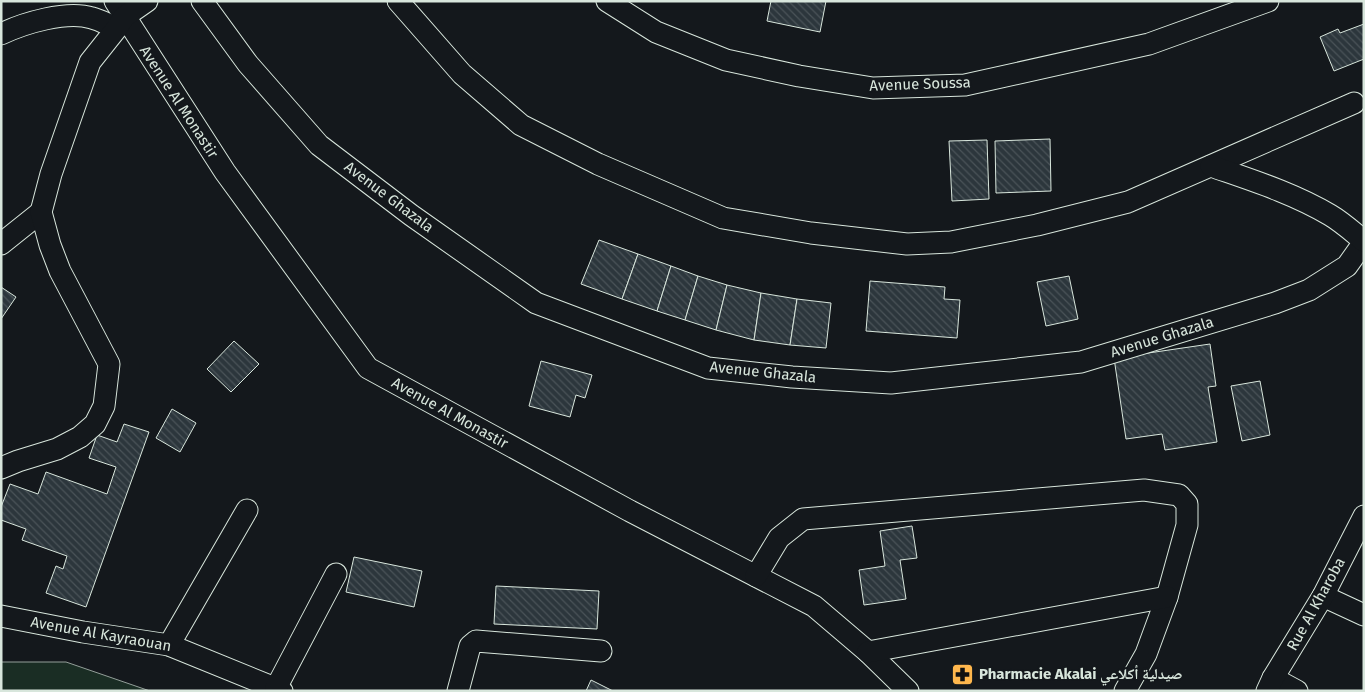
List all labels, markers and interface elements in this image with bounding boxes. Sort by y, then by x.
street label: Avenue Al Monastir [136,42,222,162]
street label: Avenue Soussa [869,73,971,95]
street label: Avenue Ghazala [341,158,437,236]
street label: Avenue Ghazala [1108,313,1216,361]
street label: Avenue Ghazala [709,357,817,387]
street label: Avenue Al Monastir [389,374,512,453]
street label: Rue Al Kharoba [1283,554,1349,654]
street label: Avenue Al Kayraouan [29,613,173,655]
pharmacy icon: Pharmacie Akalai صيدلية أكلاعي [951,662,975,686]
place label: Pharmacie Akalai صيدلية أكلاعي [979,665,1182,686]

